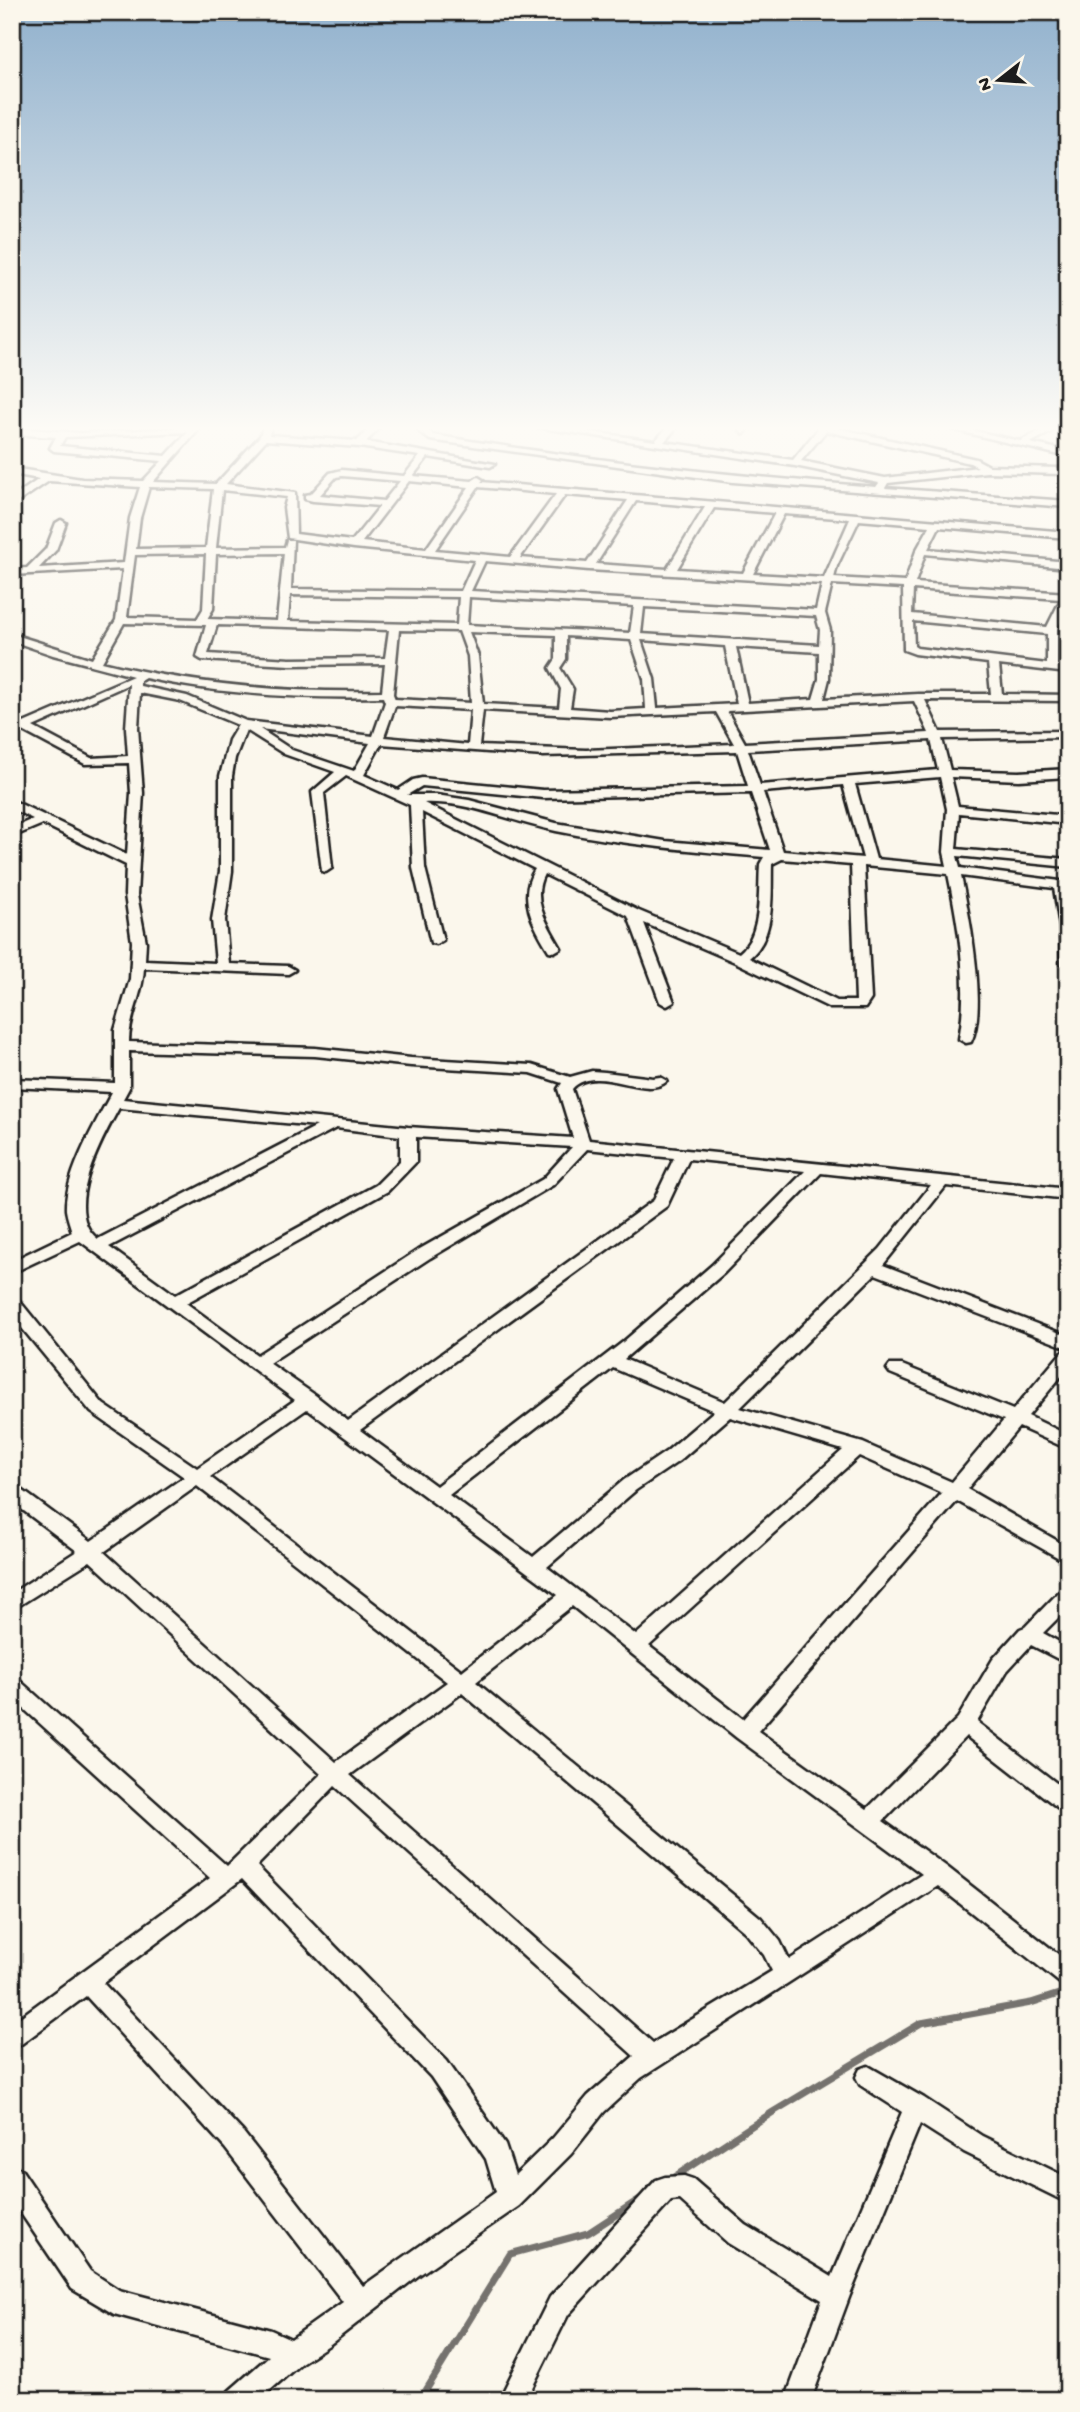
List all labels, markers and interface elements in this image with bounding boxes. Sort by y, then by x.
north arrow [964,46,1034,116]
text: N [973,75,999,93]

